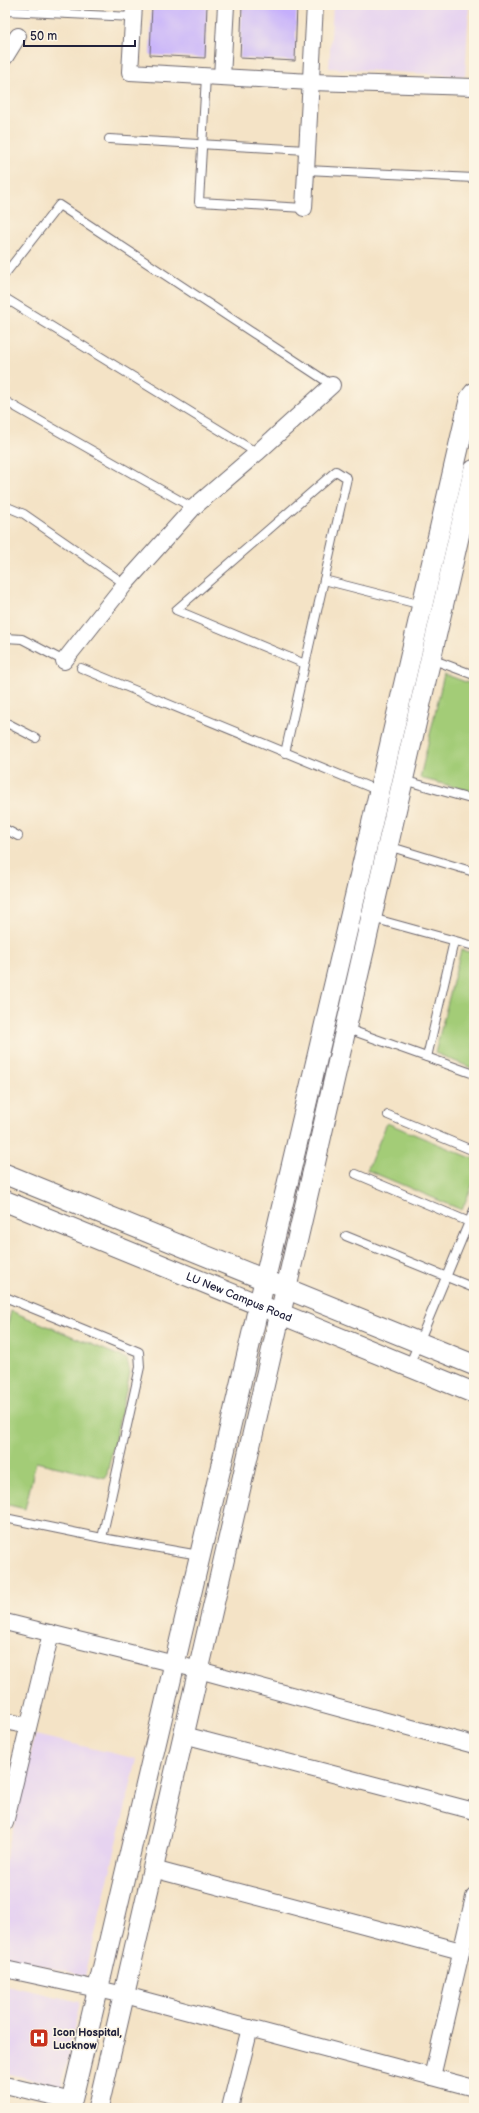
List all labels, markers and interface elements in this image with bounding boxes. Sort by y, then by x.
scale bar [24,22,135,48]
text: 50 m [30,29,57,44]
street label: LU New Campus Road [184,1270,294,1325]
place label: Icon Hospital, Lucknow [53,2026,122,2052]
hospital icon: Icon Hospital, Lucknow [28,2027,50,2049]

